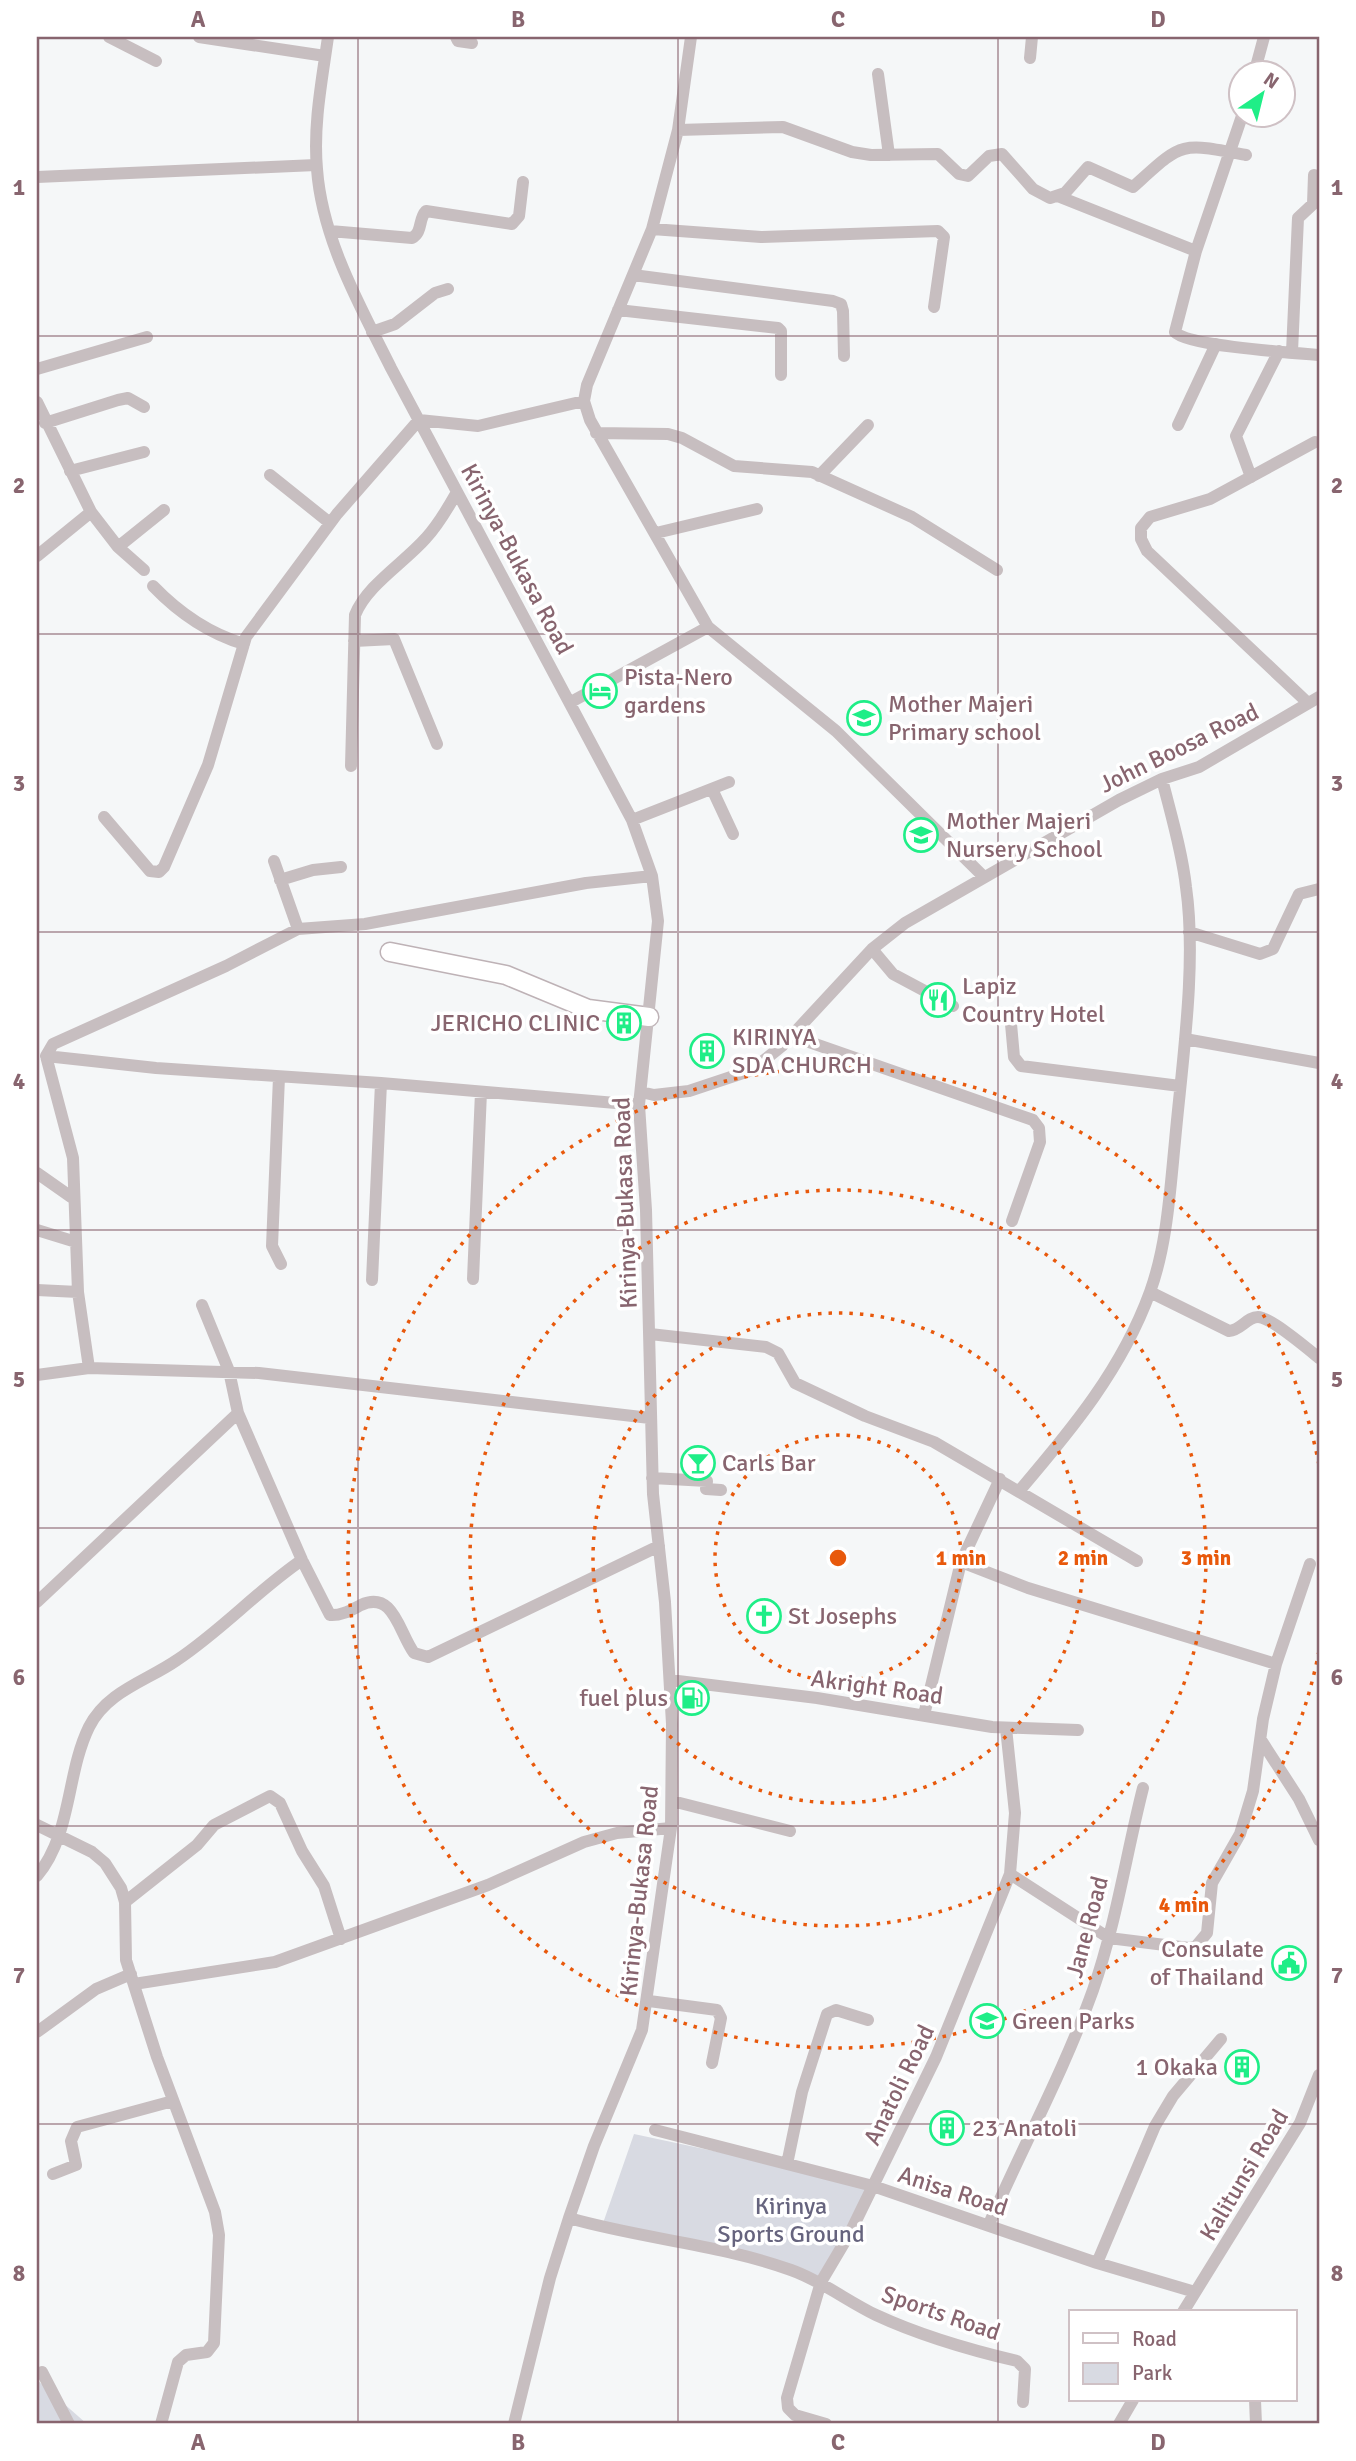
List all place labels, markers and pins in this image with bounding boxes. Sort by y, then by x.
place label: Pista-Nero gardens [624,662,733,720]
hotel icon: Pista-Nero gardens [581,672,619,710]
place label: Mother Majeri Primary school [888,689,1041,747]
school or university icon: Mother Majeri Primary school [845,699,883,737]
place label: Mother Majeri Nursery School [946,806,1102,864]
school or university icon: Mother Majeri Nursery School [902,816,940,854]
place label: Lapiz Country Hotel [962,971,1105,1029]
restaurant icon: Lapiz Country Hotel [919,981,957,1019]
building icon: JERICHO CLINIC [605,1004,643,1042]
place label: JERICHO CLINIC [431,1008,600,1038]
place label: KIRINYA SDA CHURCH [732,1022,872,1080]
building icon: KIRINYA SDA CHURCH [688,1032,726,1070]
bar icon: Carls Bar [679,1444,717,1482]
place label: Carls Bar [722,1448,816,1478]
centre of rings [826,1546,850,1570]
church icon: St Josephs [745,1597,783,1635]
place label: St Josephs [788,1601,897,1631]
fuel station icon: fuel plus [673,1679,711,1717]
place label: fuel plus [579,1683,668,1713]
place label: Consulate of Thailand [1150,1934,1264,1992]
public building icon: Consulate of Thailand [1270,1944,1308,1982]
school or university icon: Green Parks [968,2002,1006,2040]
place label: Green Parks [1012,2006,1135,2036]
building icon: 1 Okaka [1223,2048,1261,2086]
place label: 1 Okaka [1136,2052,1218,2082]
building icon: 23 Anatoli [928,2109,966,2147]
place label: 23 Anatoli [972,2113,1077,2143]

